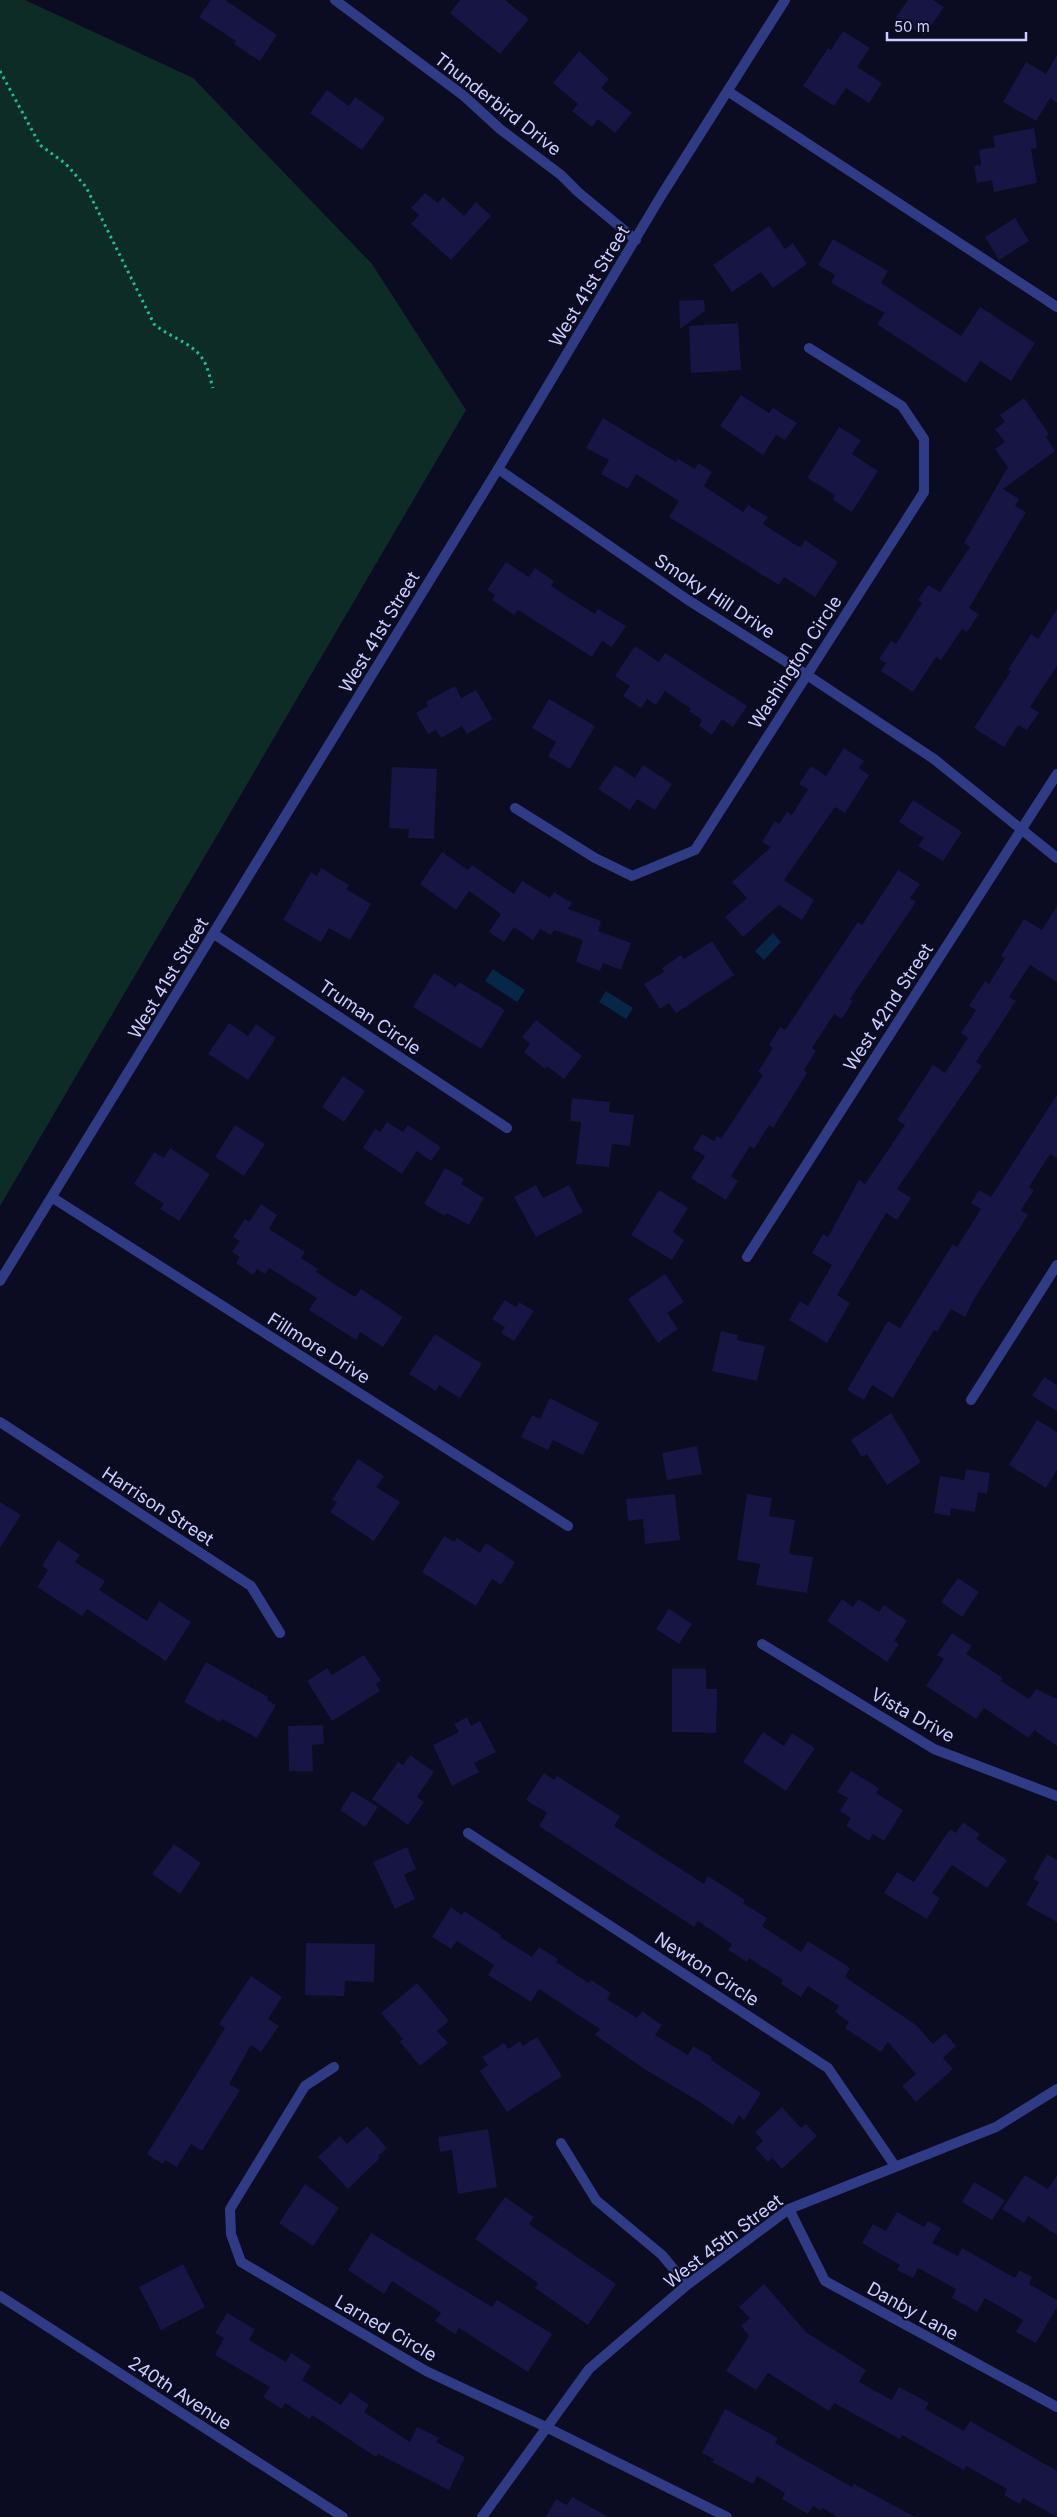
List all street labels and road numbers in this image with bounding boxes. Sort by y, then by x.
street label: Thunderbird Drive [431,48,565,160]
street label: West 41st Street [545,222,633,350]
street label: Smoky Hill Drive [651,549,779,643]
street label: West 41st Street [335,568,423,696]
street label: Washington Circle [744,592,846,732]
street label: West 41st Street [124,914,212,1042]
street label: West 42nd Street [839,939,937,1075]
street label: Truman Circle [315,975,425,1059]
street label: Fillmore Drive [264,1308,374,1388]
street label: Harrison Street [98,1462,218,1550]
street label: Vista Drive [868,1683,958,1747]
street label: Newton Circle [651,1928,763,2010]
street label: West 45th Street [660,2190,786,2292]
street label: Danby Lane [864,2277,962,2345]
street label: Larned Circle [332,2290,440,2366]
street label: 240th Avenue [124,2352,236,2434]

